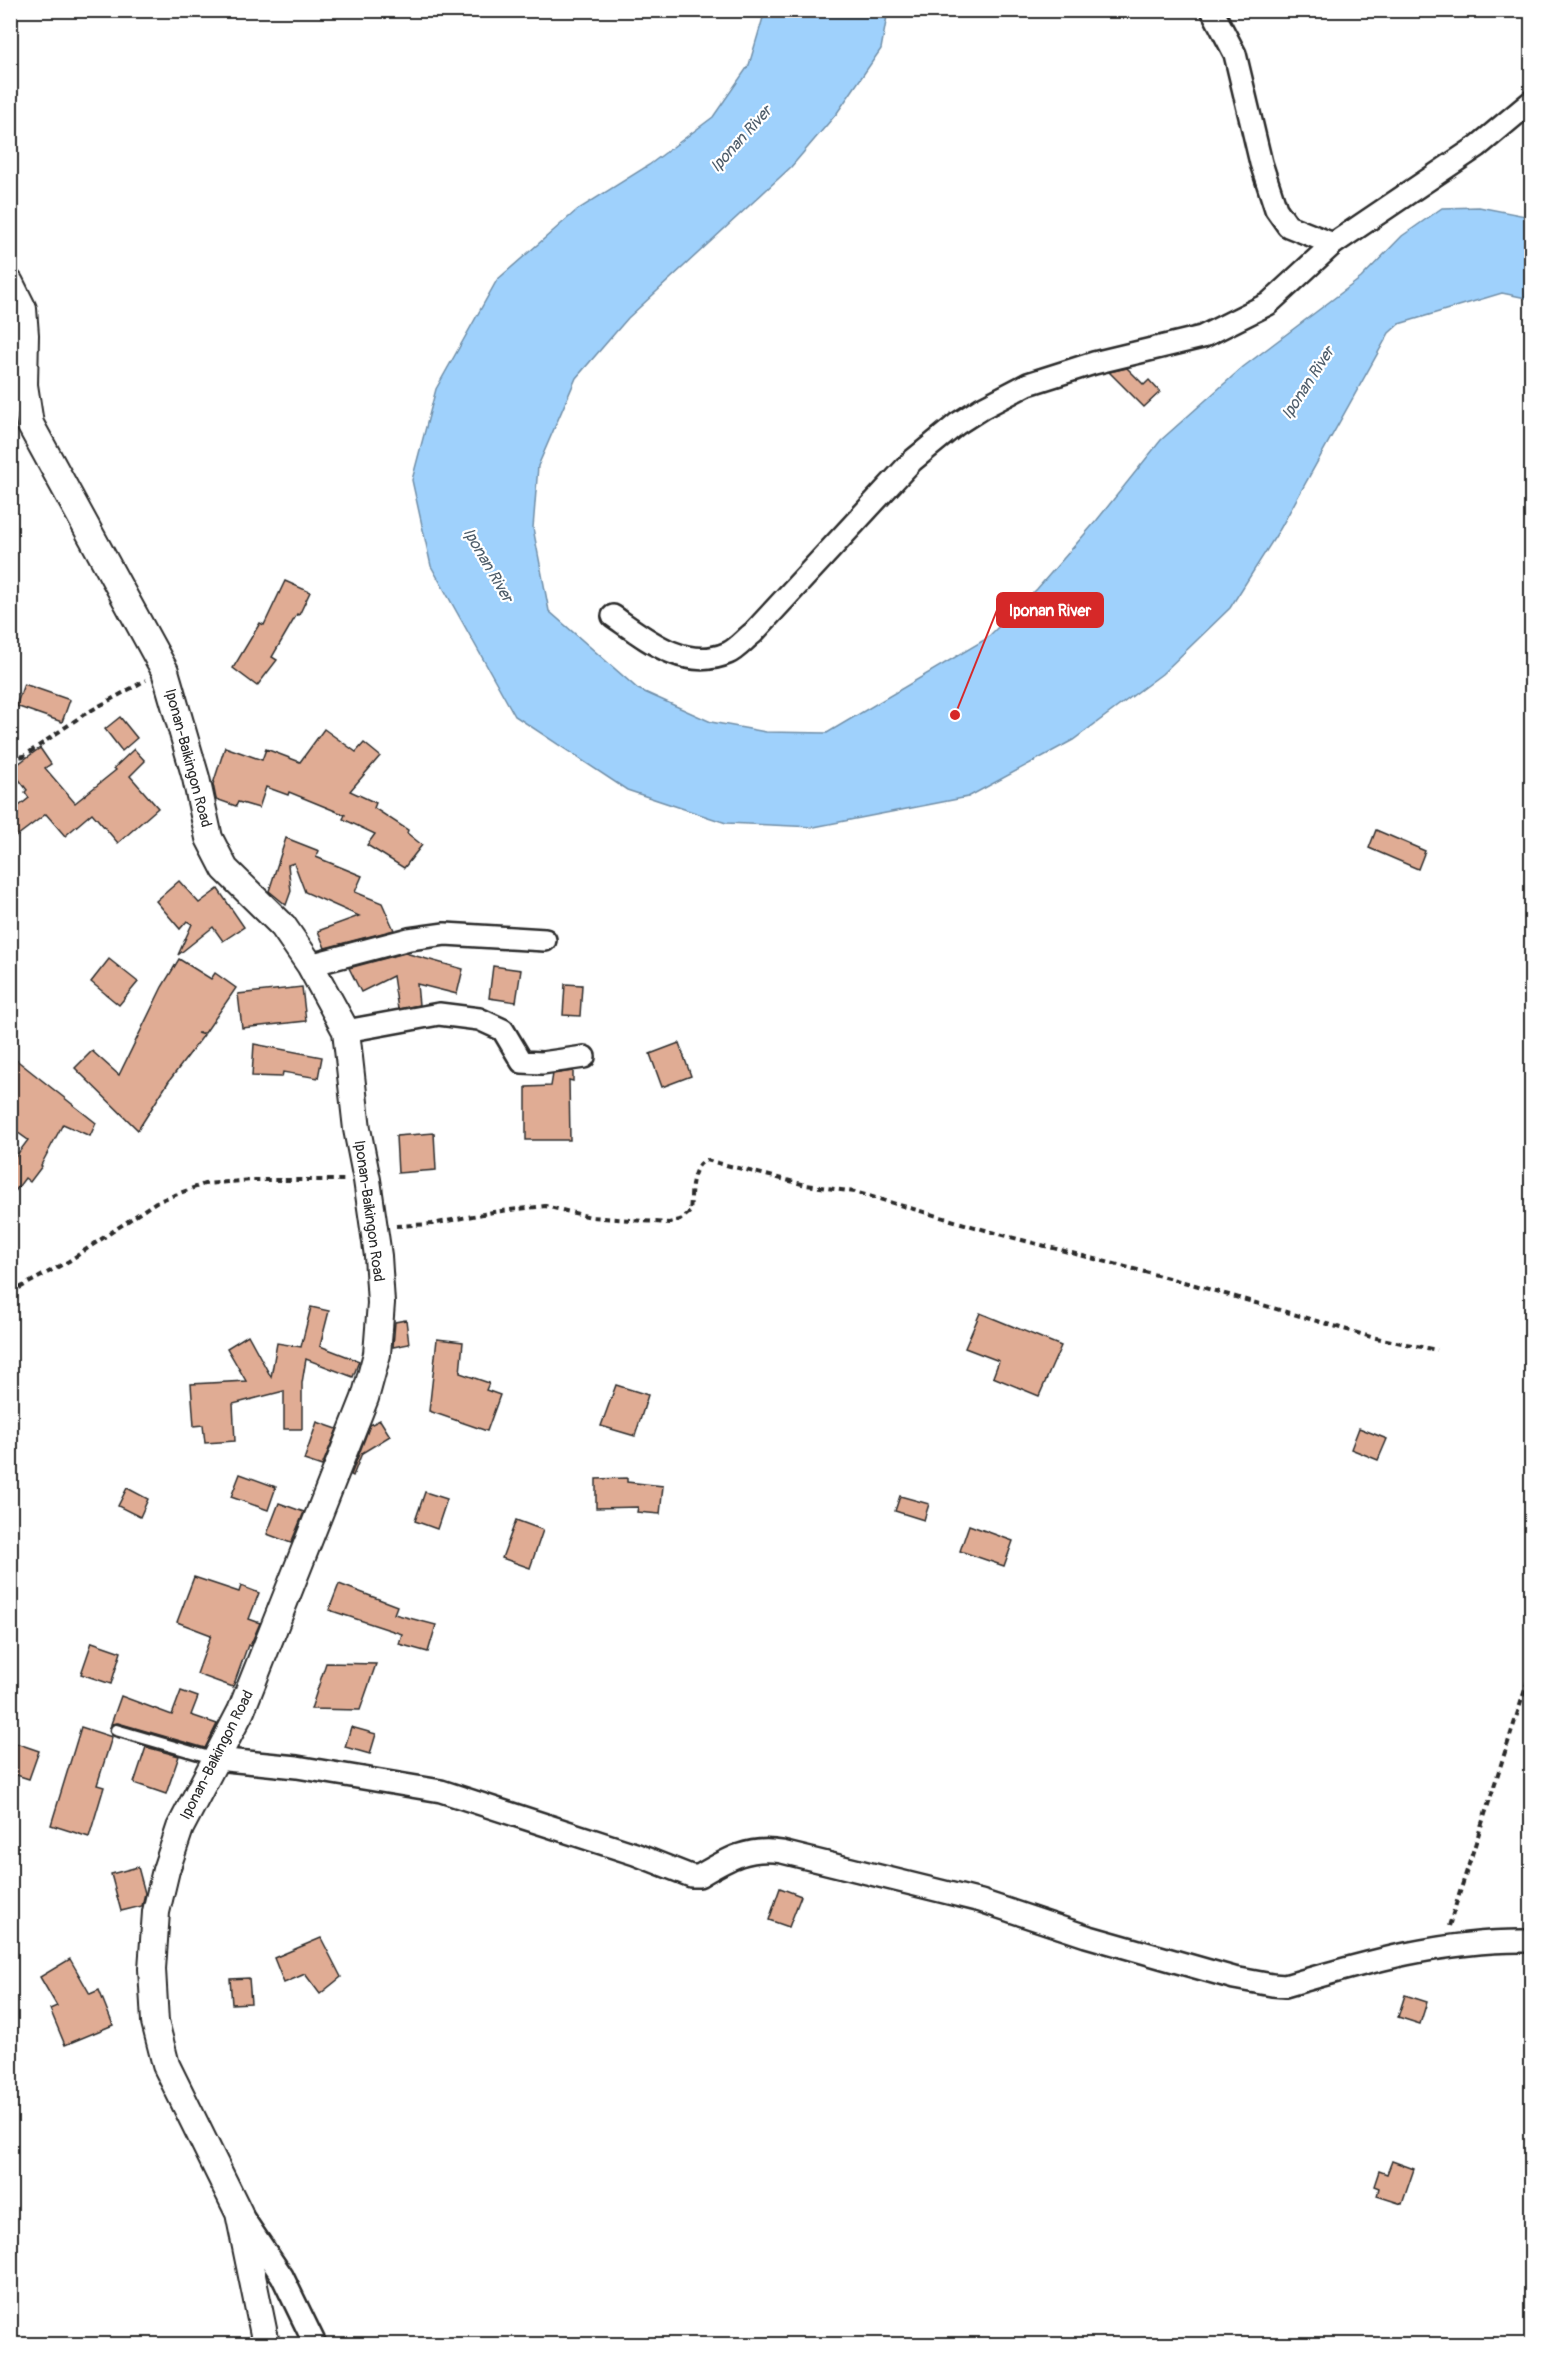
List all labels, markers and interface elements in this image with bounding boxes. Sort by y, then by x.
water label: Iponan River [706,100,778,176]
water label: Iponan River [1277,341,1340,423]
water label: Iponan River [459,524,518,608]
callout: Iponan River [997,593,1103,627]
text: Iponan River [1009,601,1092,621]
street label: Iponan-Baikingon Road [160,687,216,829]
street label: Iponan-Baikingon Road [350,1139,388,1283]
street label: Iponan-Baikingon Road [176,1687,258,1823]

